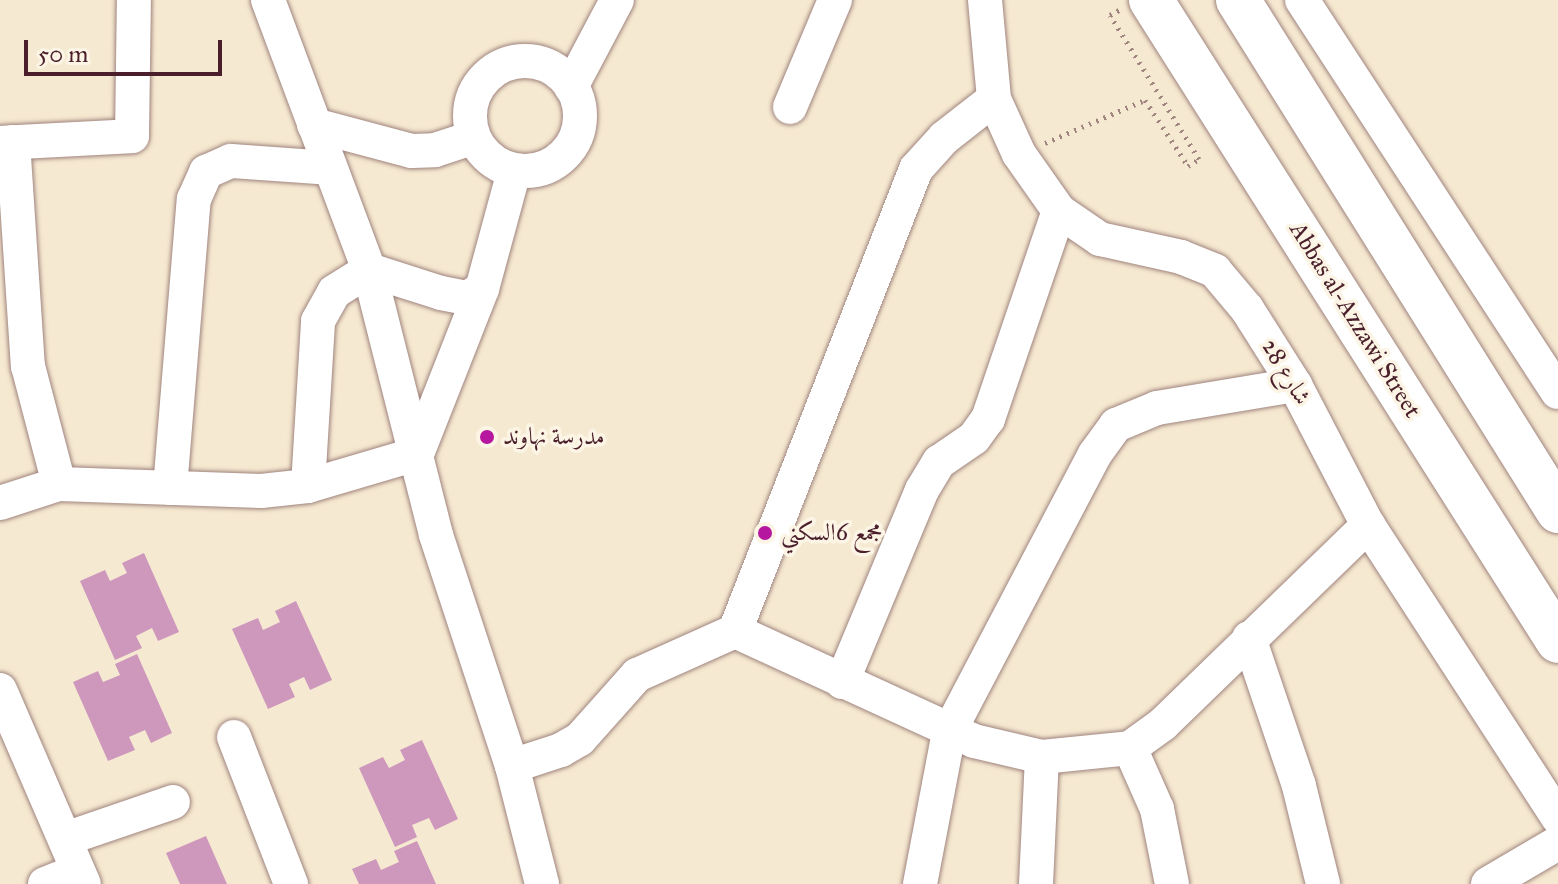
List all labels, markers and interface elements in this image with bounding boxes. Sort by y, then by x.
scale bar [28,24,226,74]
text: 50 m [38,39,88,69]
street label: Abbas al-Azzawi Street [1283,217,1427,423]
street label: شارع 28 [1255,334,1317,410]
place label: مدرسة نهاوند [503,423,605,451]
marker: مدرسة نهاوند [478,428,496,446]
place label: مجمع 6السكني [781,519,882,547]
marker: مجمع 6السكني [756,524,774,542]

